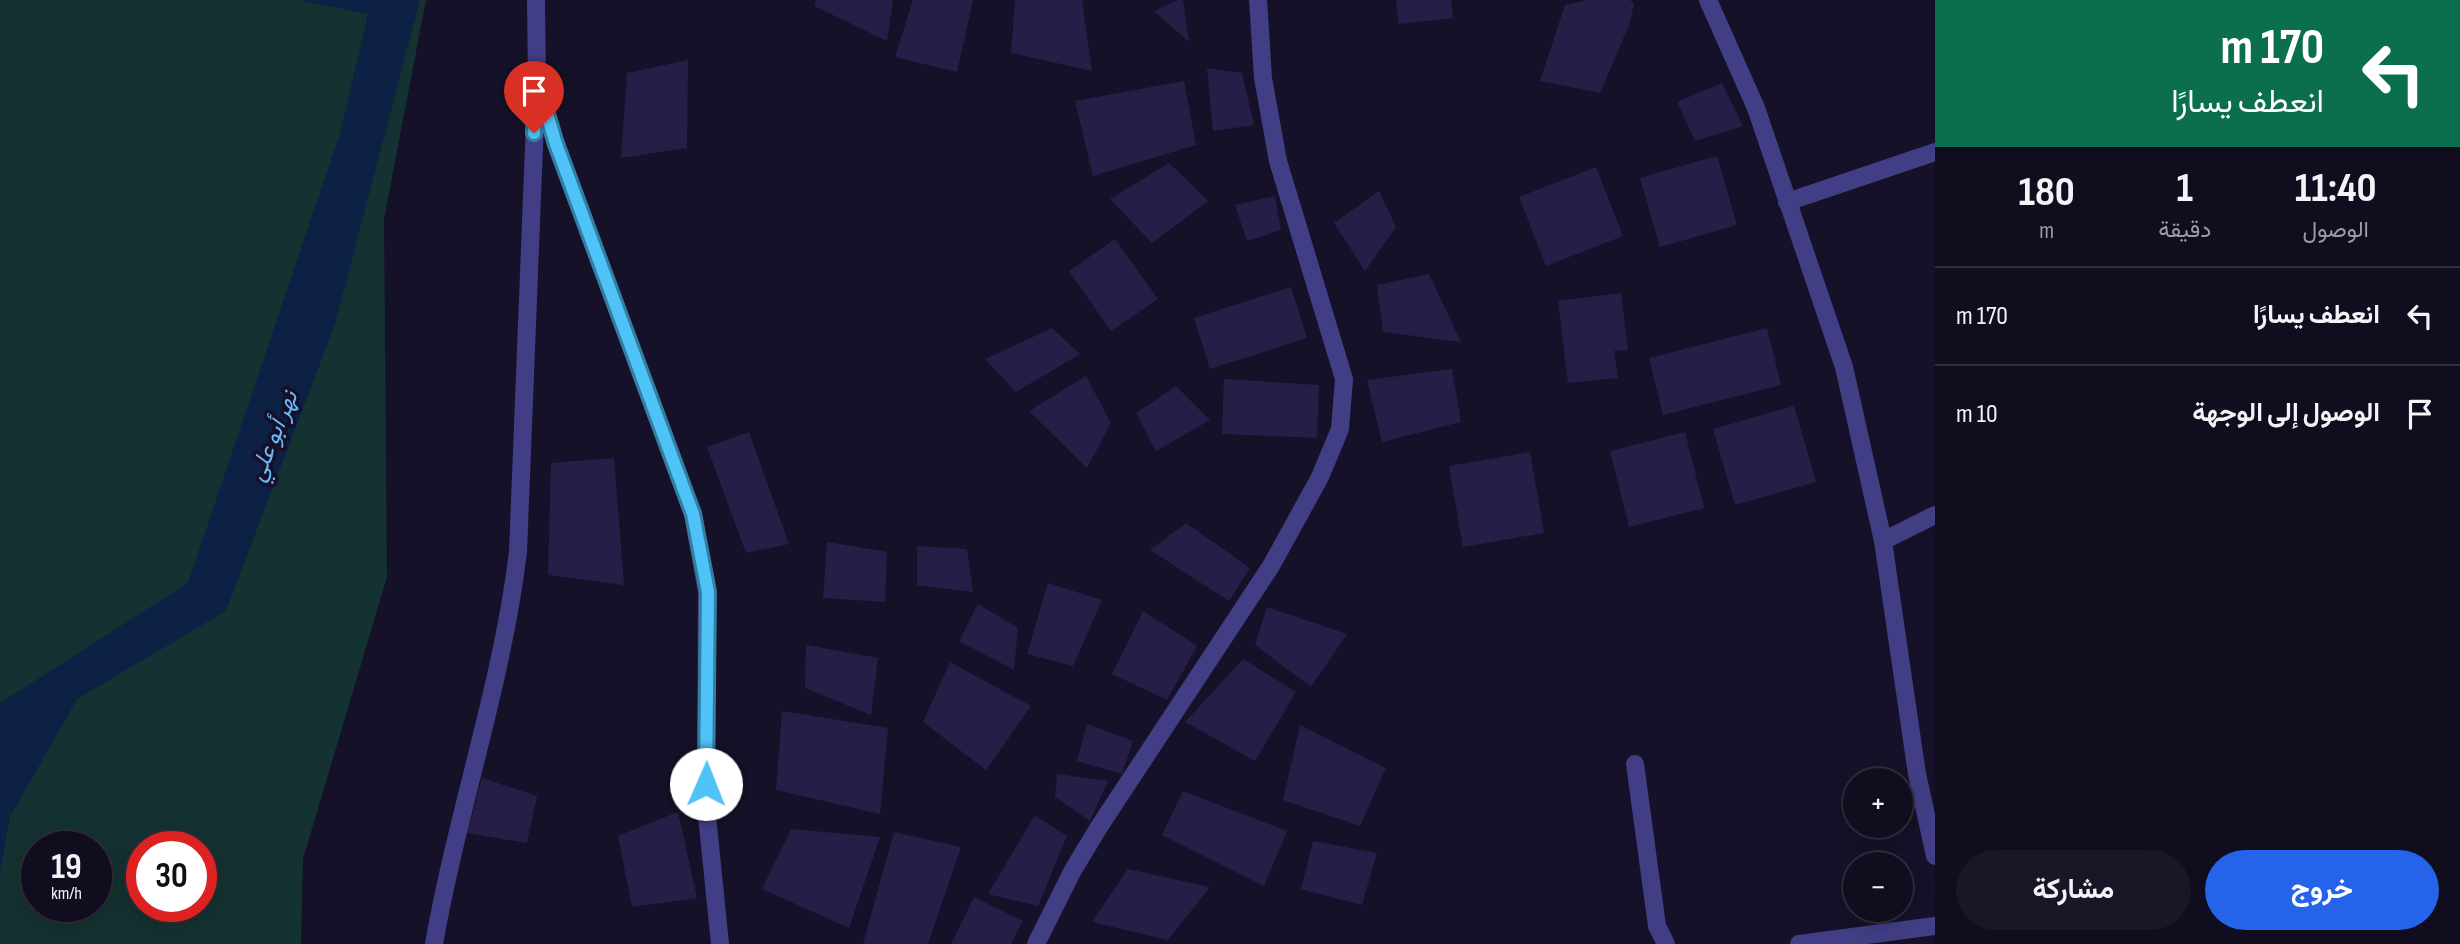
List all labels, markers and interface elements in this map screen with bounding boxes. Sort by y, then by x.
text: 170 m [2220,19,2324,78]
icon: left [2348,28,2439,119]
pin [504,61,564,133]
icon: arrive [515,72,553,110]
text: انعطف يسارًا [2171,83,2324,122]
text: 1 [2177,163,2193,214]
text: 11:40 [2295,163,2377,214]
text: 180 [2018,167,2075,218]
text: دقيقة [2158,216,2211,244]
text: الوصول [2302,216,2369,244]
text: m [2039,217,2054,245]
icon: left [2401,297,2439,335]
text: انعطف يسارًا [2253,300,2380,331]
text: 170 m [1956,301,2008,332]
water label: نهر أبو علي [242,386,308,487]
icon: arrive [2401,395,2439,433]
text: الوصول إلى الوجهة [2192,398,2380,429]
text: 10 m [1956,399,1998,430]
position arrow [669,747,743,821]
map controls [1843,768,1913,922]
button: + [1843,768,1913,838]
speed limit sign: 30 [126,831,217,922]
text: 19 [51,846,82,889]
button: مشاركة [1956,850,2191,930]
button: خروج [2205,850,2439,930]
button: − [1843,852,1913,922]
text: km/h [51,883,82,904]

